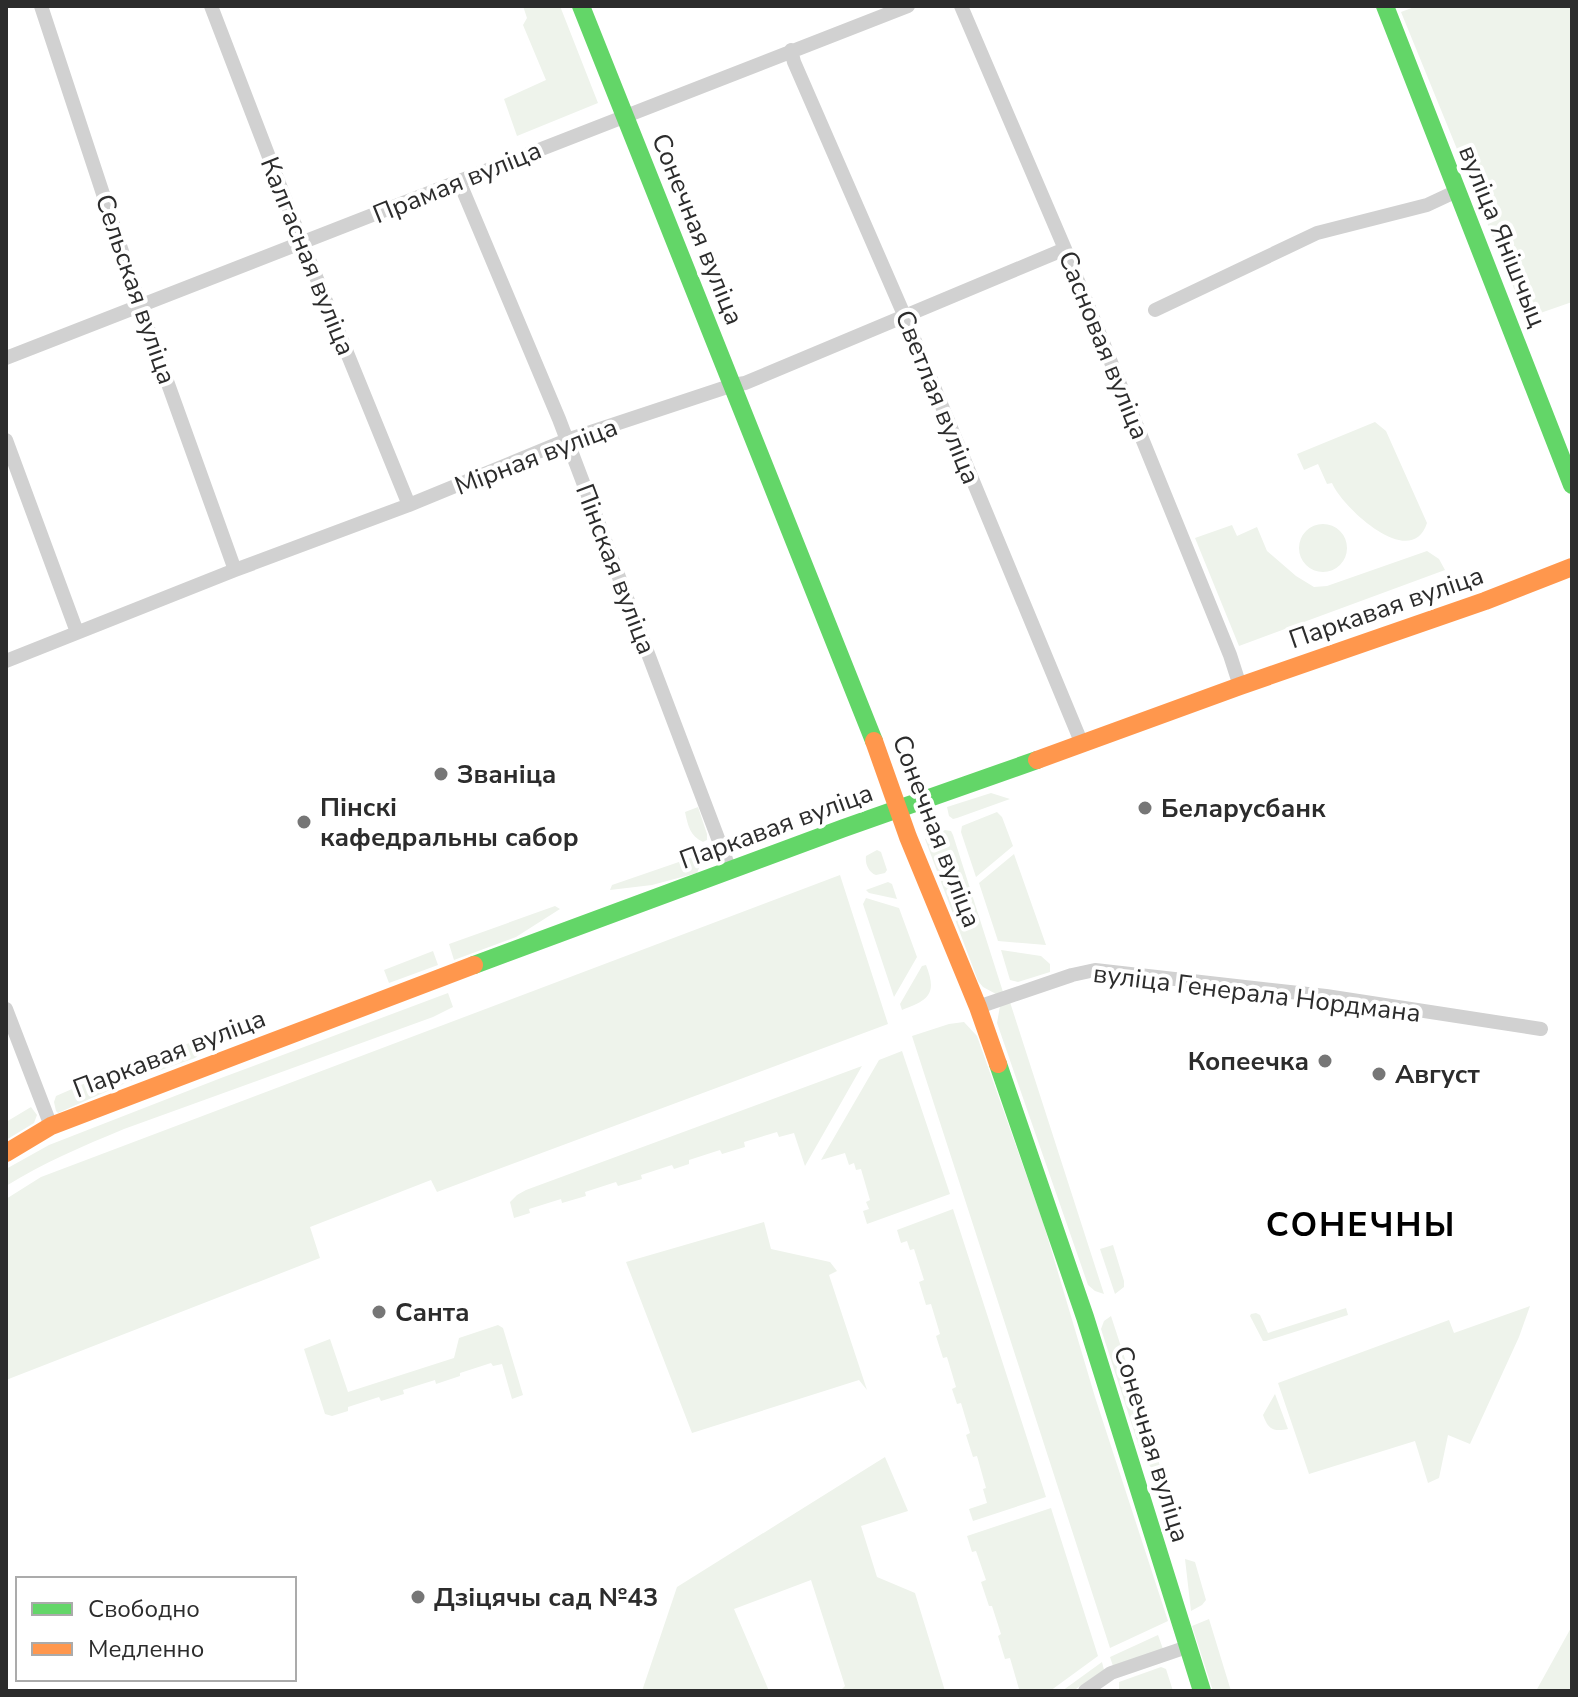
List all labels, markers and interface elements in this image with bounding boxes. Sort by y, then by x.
street label: Сонечная вуліца [643,128,752,330]
street label: Прамая вуліца [368,133,547,232]
street label: вуліца Янішчыц [1450,140,1555,332]
street label: Калгасная вуліца [252,152,363,361]
street label: Сельская вуліца [87,190,184,389]
street label: Сасновая вуліца [1050,246,1157,445]
street label: Светлая вуліца [887,305,988,489]
street label: Мірная вуліца [450,409,623,504]
street label: Пінская вуліца [567,479,664,659]
street label: Паркавая вуліца [1284,558,1488,657]
street label: Сонечная вуліца [884,730,989,932]
place label: Званіца [457,757,556,792]
marker: Званіца [432,765,450,783]
street label: Паркавая вуліца [675,775,878,878]
place label: Пінскі кафедральны сабор [320,790,579,855]
place label: Беларусбанк [1161,791,1326,826]
marker: Беларусбанк [1136,799,1154,817]
marker: Пінскі кафедральны сабор [295,813,313,831]
street label: вуліца Генерала Нордмана [1091,956,1423,1031]
street label: Паркавая вуліца [68,1001,270,1106]
place label: Копеечка [1188,1044,1309,1079]
marker: Копеечка [1316,1052,1334,1070]
place label: Август [1395,1057,1480,1092]
marker: Август [1370,1065,1388,1083]
district label: СОНЕЧНЫ [1266,1202,1456,1248]
place label: Санта [395,1295,470,1330]
marker: Санта [370,1303,388,1321]
street label: Сонечная вуліца [1105,1342,1198,1547]
legend [16,1577,296,1681]
place label: Дзіцячы сад №43 [434,1580,658,1615]
marker: Дзіцячы сад №43 [409,1588,427,1606]
text: Свободно [88,1593,200,1625]
text: Медленно [88,1633,204,1665]

